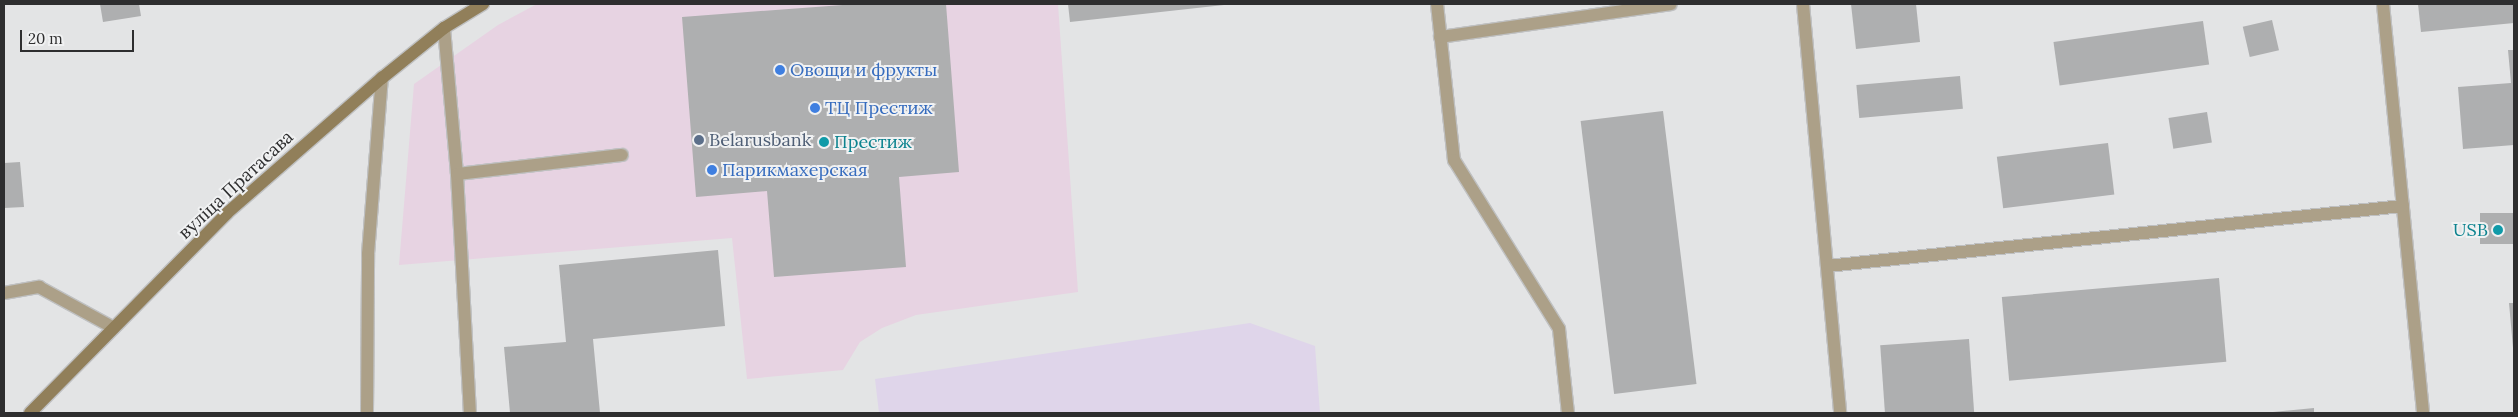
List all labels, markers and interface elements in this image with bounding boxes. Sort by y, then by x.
scale bar [22,20,136,52]
text: 20 m [28,29,63,48]
place label: Овощи и фрукты [790,59,937,81]
marker: Овощи и фрукты [774,64,786,76]
place label: ТЦ Престиж [825,97,933,119]
marker: ТЦ Престиж [809,102,821,114]
street label: вуліца Пратасава [174,126,298,244]
place label: Belarusbank [709,129,811,151]
place label: Престиж [834,131,912,153]
marker: Belarusbank [693,134,705,146]
marker: Престиж [818,136,830,148]
place label: Парикмахерская [722,159,867,181]
marker: Парикмахерская [706,164,718,176]
place label: USB [2453,219,2488,241]
marker: USB [2492,224,2504,236]

